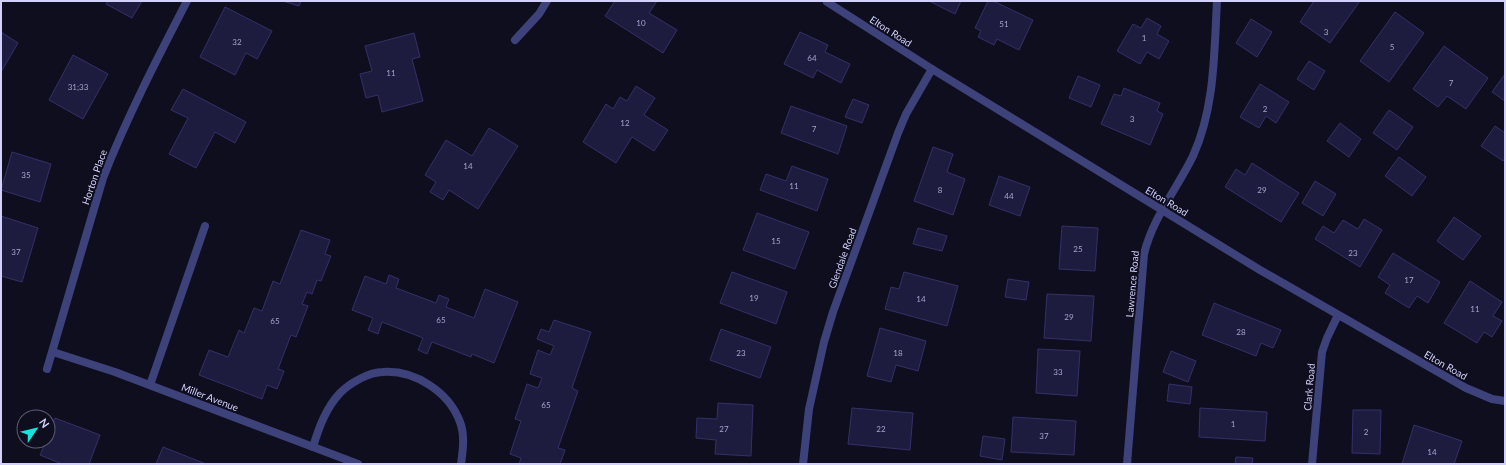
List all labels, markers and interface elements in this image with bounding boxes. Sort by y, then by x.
street label: Elton Road [868,13,914,49]
house number: 10 [636,18,646,28]
house number: 51 [999,19,1009,29]
house number: 3 [1324,27,1329,37]
house number: 1 [1142,33,1147,43]
house number: 32 [232,37,242,47]
house number: 5 [1390,42,1395,52]
house number: 64 [807,53,817,63]
house number: 11 [386,68,396,78]
house number: 7 [1449,78,1454,88]
house number: 31;33 [68,82,89,92]
house number: 2 [1263,104,1268,114]
house number: 3 [1130,114,1135,124]
house number: 12 [620,118,630,128]
house number: 7 [812,124,817,134]
street label: Horton Place [79,148,109,206]
house number: 14 [463,161,473,171]
house number: 35 [21,170,31,180]
house number: 11 [789,181,799,191]
street label: Elton Road [1143,184,1191,218]
house number: 8 [938,185,943,195]
house number: 29 [1257,185,1267,195]
house number: 44 [1004,191,1014,201]
street label: Glendale Road [826,226,858,290]
house number: 15 [771,236,781,246]
house number: 25 [1073,244,1083,254]
house number: 37 [11,247,21,257]
house number: 23 [1348,248,1358,258]
street label: Lawrence Road [1123,250,1141,318]
house number: 17 [1404,275,1414,285]
house number: 19 [749,293,759,303]
house number: 14 [916,294,926,304]
house number: 11 [1470,304,1480,314]
house number: 29 [1064,312,1074,322]
house number: 65 [436,315,446,325]
house number: 65 [270,316,280,326]
house number: 28 [1236,327,1246,337]
house number: 23 [736,348,746,358]
house number: 18 [893,348,903,358]
street label: Elton Road [1422,348,1470,382]
street label: Clark Road [1301,363,1317,411]
house number: 33 [1053,367,1063,377]
street label: Miller Avenue [180,381,240,413]
house number: 65 [541,400,551,410]
north arrow [16,409,56,449]
text: N [37,416,52,430]
house number: 1 [1231,419,1236,429]
house number: 27 [719,424,729,434]
house number: 22 [876,424,886,434]
house number: 2 [1364,427,1369,437]
house number: 37 [1039,431,1049,441]
house number: 14 [1427,447,1437,457]

